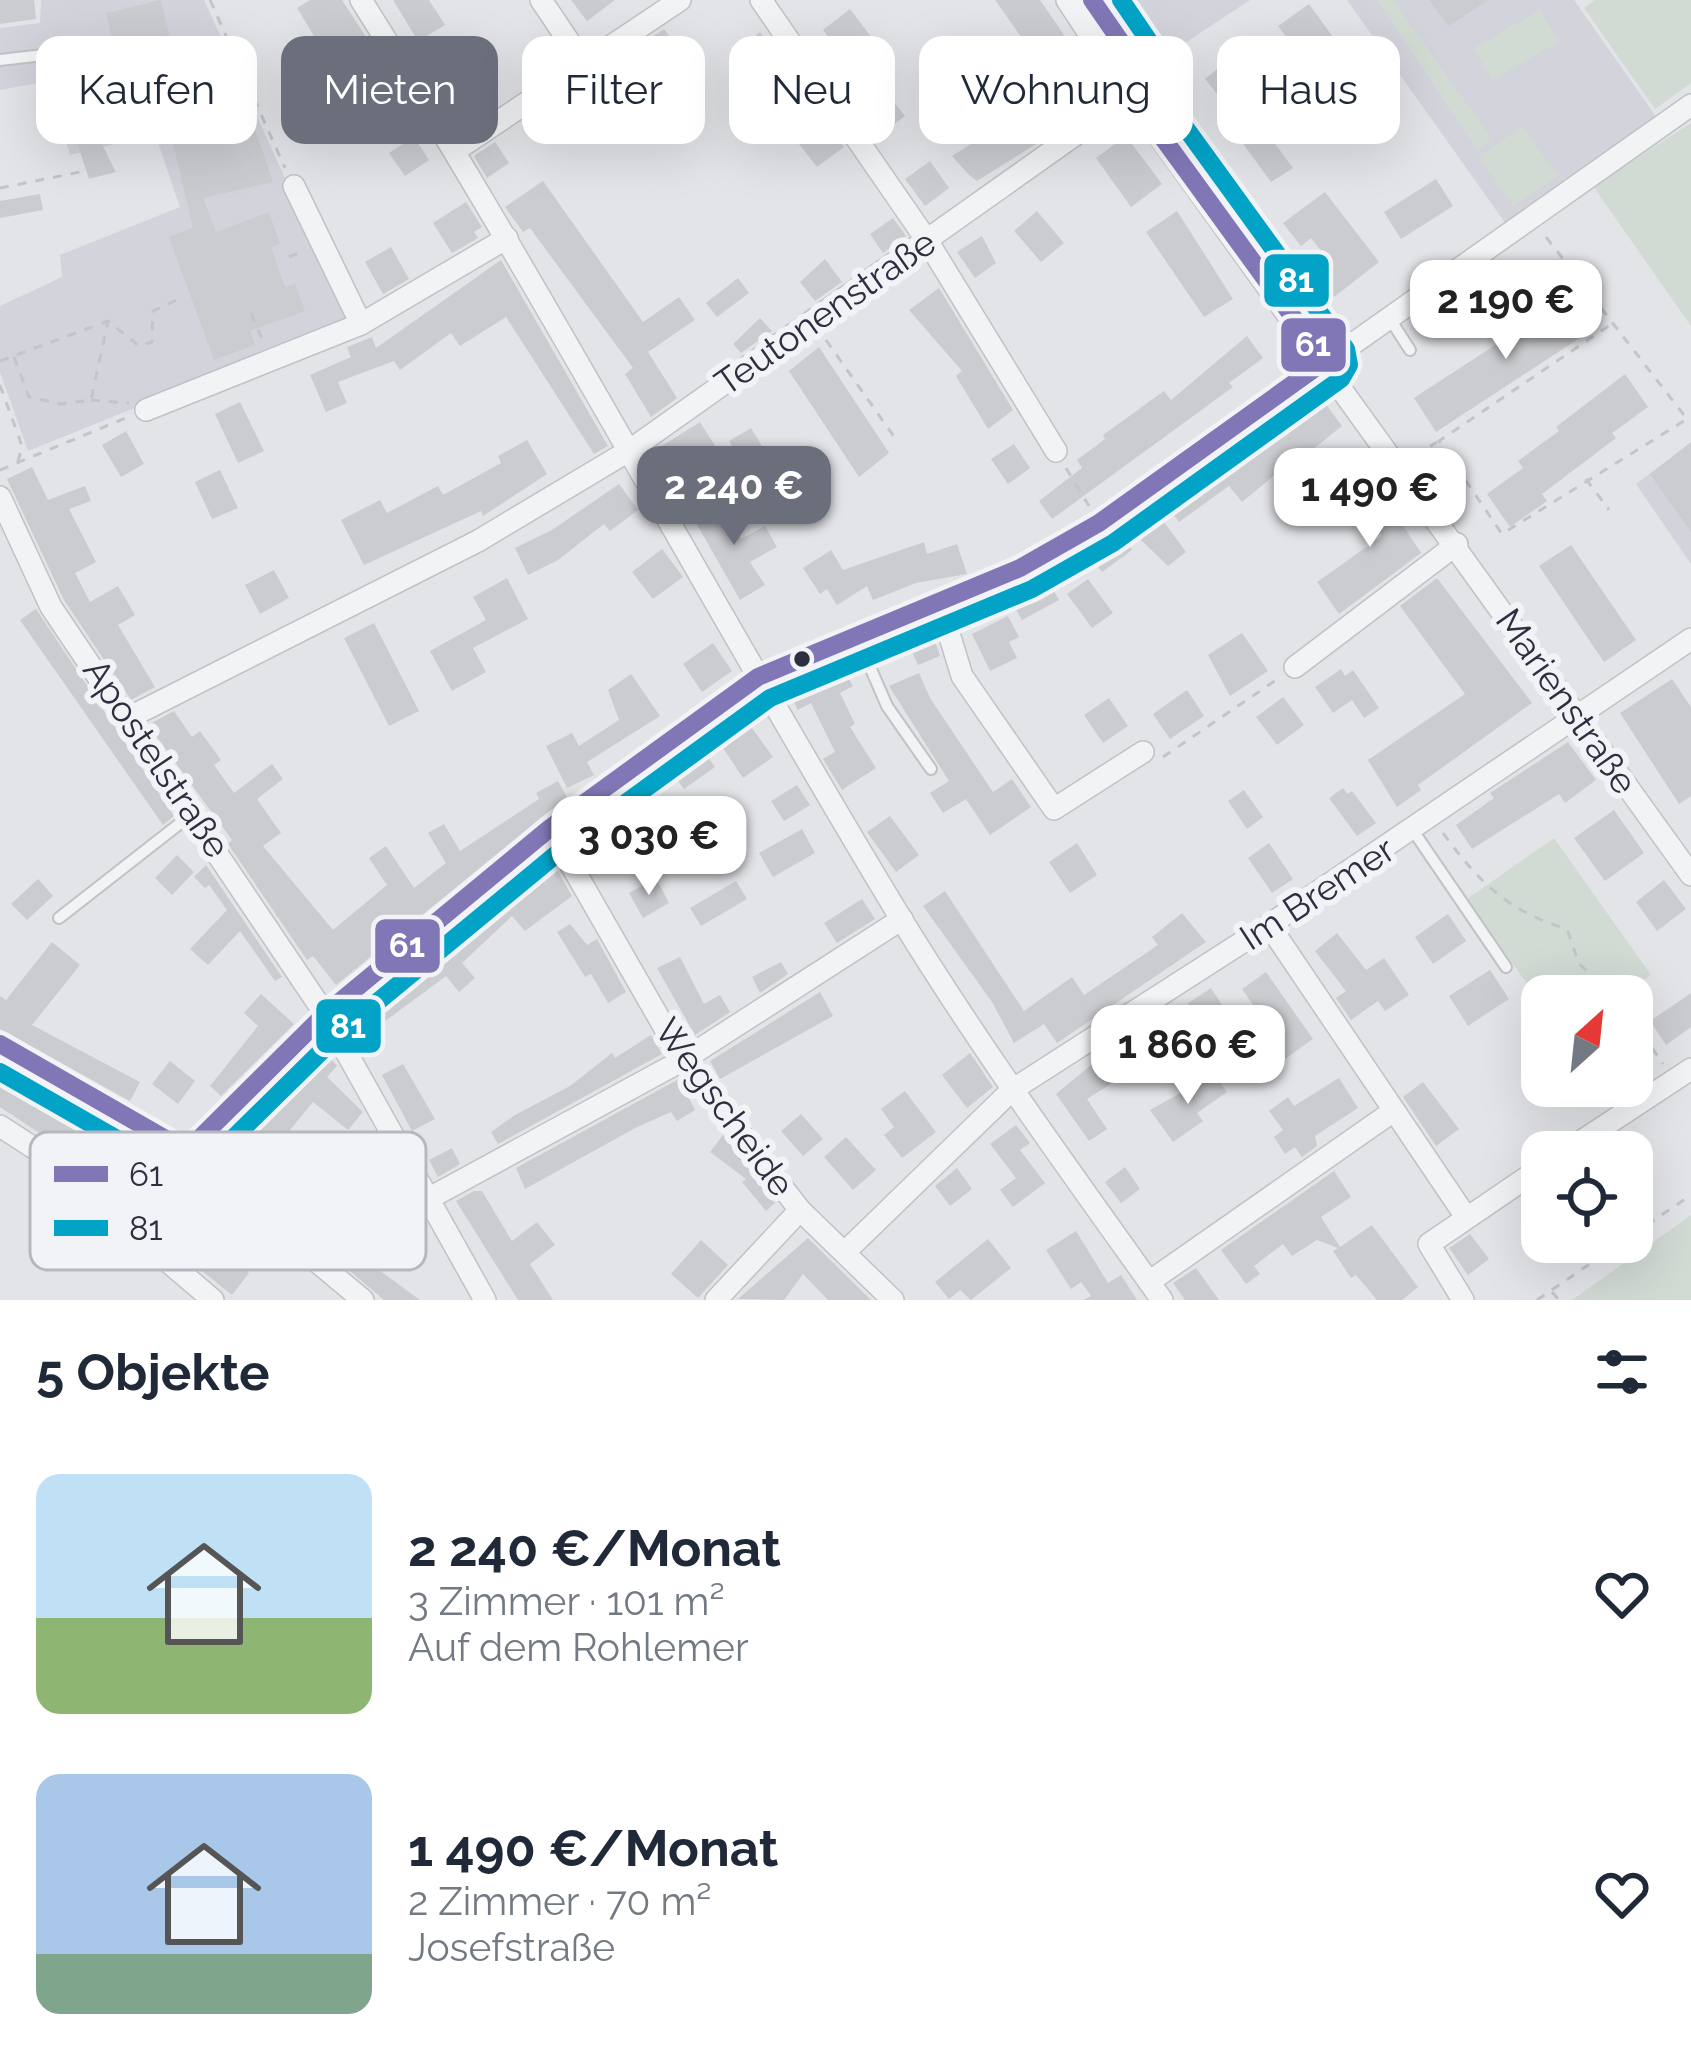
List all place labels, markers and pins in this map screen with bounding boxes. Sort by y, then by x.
pin: 2 190 € [1395,260,1617,362]
pin: 2 240 € [623,446,845,548]
pin: 1 490 € [1259,448,1481,550]
unlabelled marker [791,648,813,670]
pin: 3 030 € [538,796,760,898]
pin: 1 860 € [1077,1005,1299,1107]

